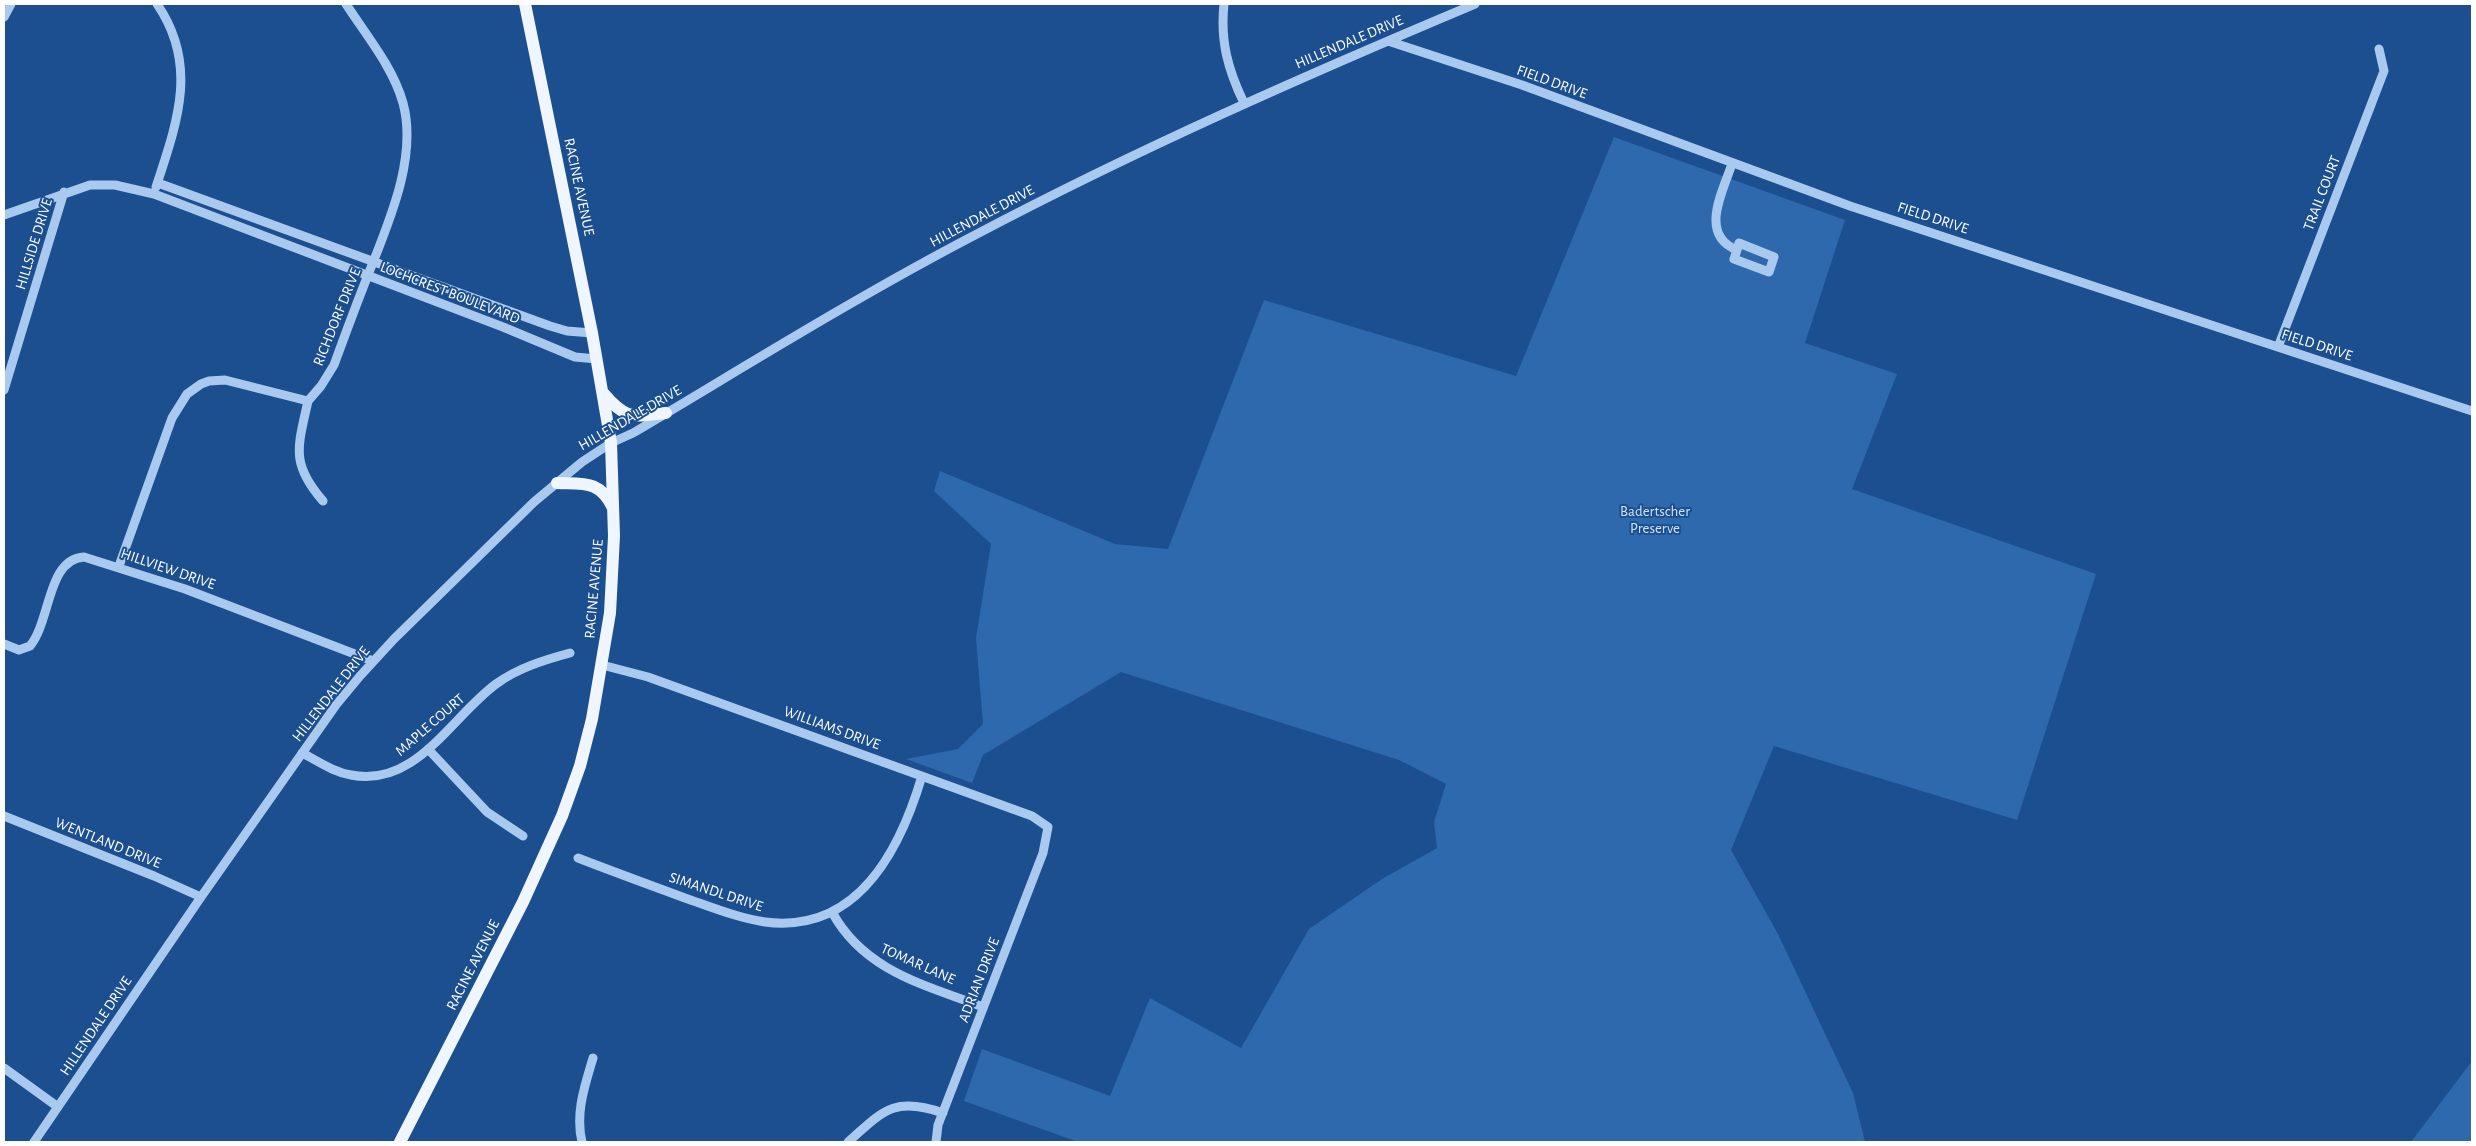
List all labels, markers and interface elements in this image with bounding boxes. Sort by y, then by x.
street label: HILLENDALE DRIVE [1292,11,1406,73]
street label: FIELD DRIVE [1514,61,1590,103]
street label: RACINE AVENUE [560,136,598,238]
street label: TRAIL COURT [2299,153,2345,233]
street label: HILLENDALE DRIVE [927,181,1037,251]
street label: HILLSIDE DRIVE [12,196,56,292]
street label: FIELD DRIVE [1895,198,1971,238]
street label: LOCHCREST BOULEVARD [378,258,522,328]
street label: RICHDORF DRIVE [309,265,365,369]
street label: FIELD DRIVE [2279,325,2355,365]
street label: HILLENDALE DRIVE [575,381,685,455]
park label: Badertscher Preserve [1620,502,1690,537]
street label: RACINE AVENUE [581,539,607,639]
street label: HILLVIEW DRIVE [118,544,218,594]
street label: HILLENDALE DRIVE [288,643,374,745]
street label: MAPLE COURT [392,690,468,760]
street label: WILLIAMS DRIVE [781,702,883,754]
street label: WENTLAND DRIVE [52,814,164,872]
street label: SIMANDL DRIVE [667,868,765,916]
street label: RACINE AVENUE [442,917,504,1013]
street label: ADRIAN DRIVE [955,935,1003,1025]
street label: TOMAR LANE [878,940,958,988]
street label: HILLENDALE DRIVE [56,973,136,1079]

